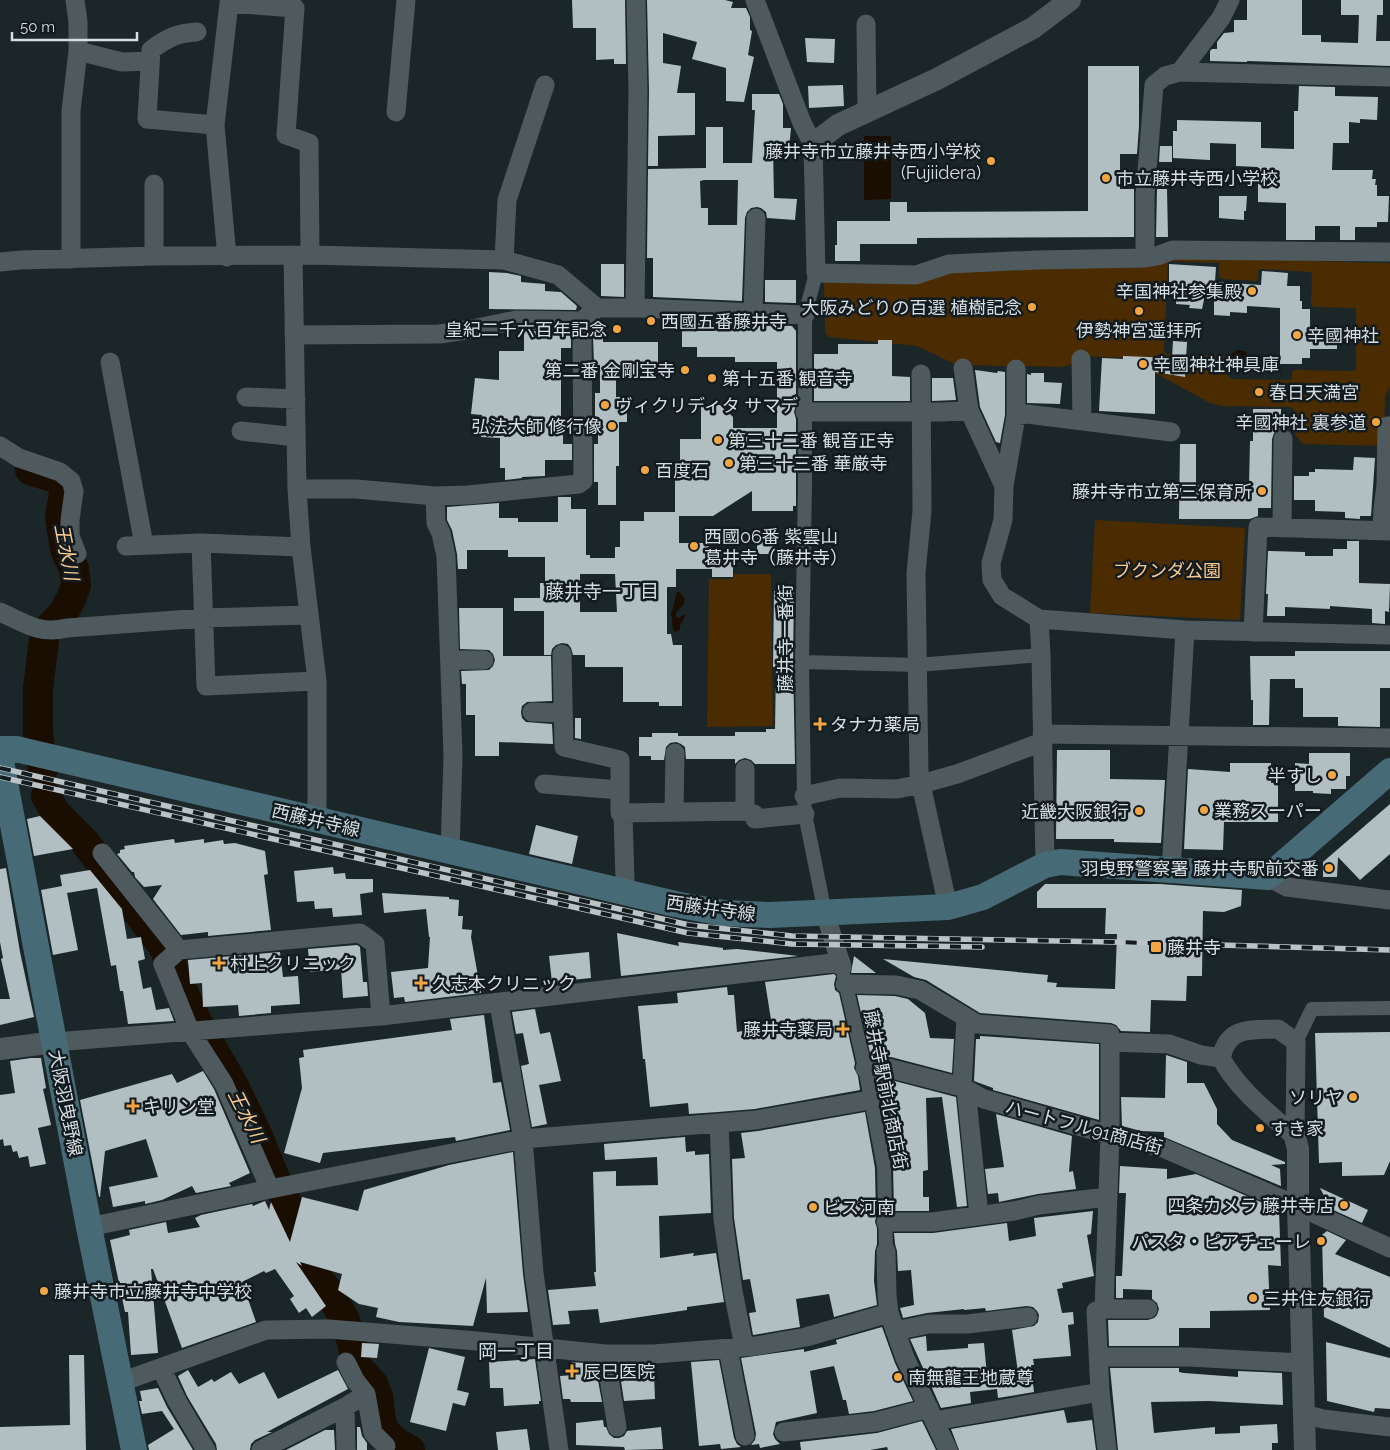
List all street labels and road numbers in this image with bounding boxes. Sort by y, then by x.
street label: 藤井寺一番街 [775,584,796,692]
street label: 西藤井寺線 [270,800,362,840]
street label: 西藤井寺線 [665,891,757,925]
street label: 藤井寺駅前北商店街 [860,1008,912,1172]
street label: 大阪羽曳野線 [45,1048,87,1158]
street label: ハートフル91商店街 [1003,1096,1165,1158]

